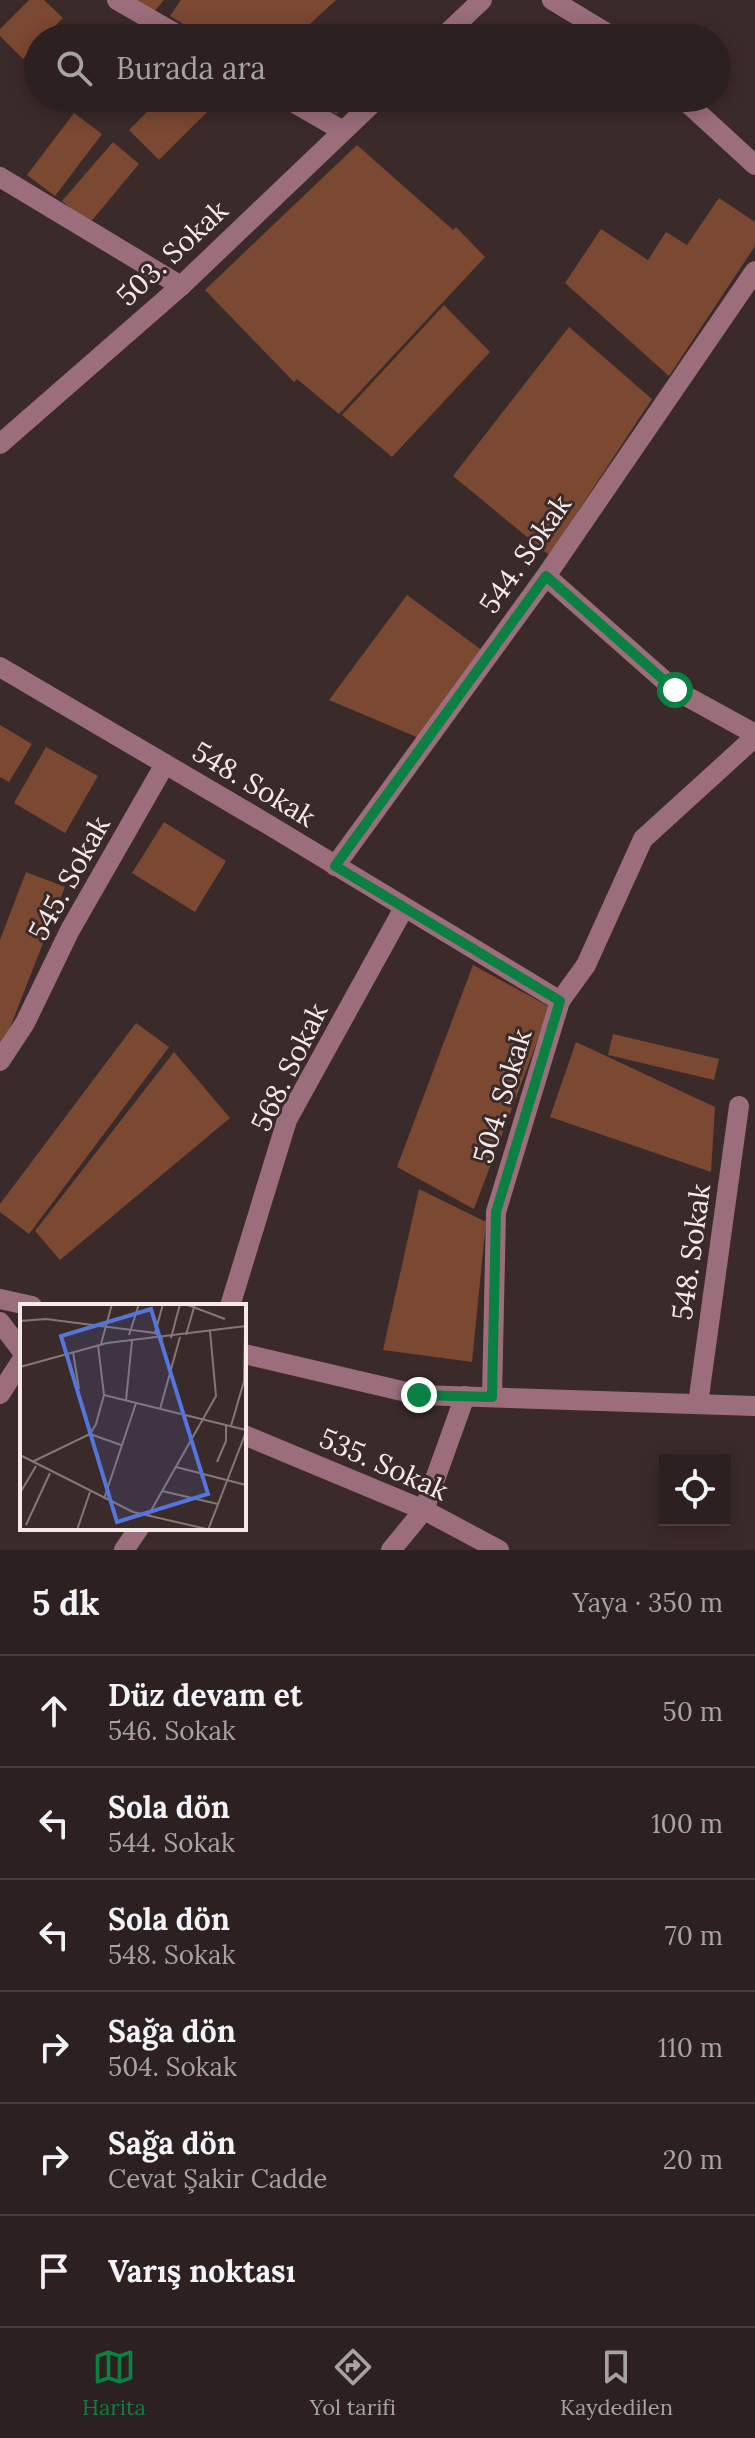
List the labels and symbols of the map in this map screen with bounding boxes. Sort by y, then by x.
street label: 503. Sokak [109,192,235,314]
street label: 544. Sokak [471,488,579,620]
route start [657,672,693,708]
street label: 548. Sokak [186,733,322,835]
street label: 545. Sokak [20,809,118,947]
street label: 568. Sokak [243,997,335,1137]
street label: 504. Sokak [464,1024,540,1168]
street label: 548. Sokak [664,1182,718,1322]
inset map [20,1304,246,1530]
route end [401,1377,437,1413]
street label: 535. Sokak [314,1420,454,1508]

